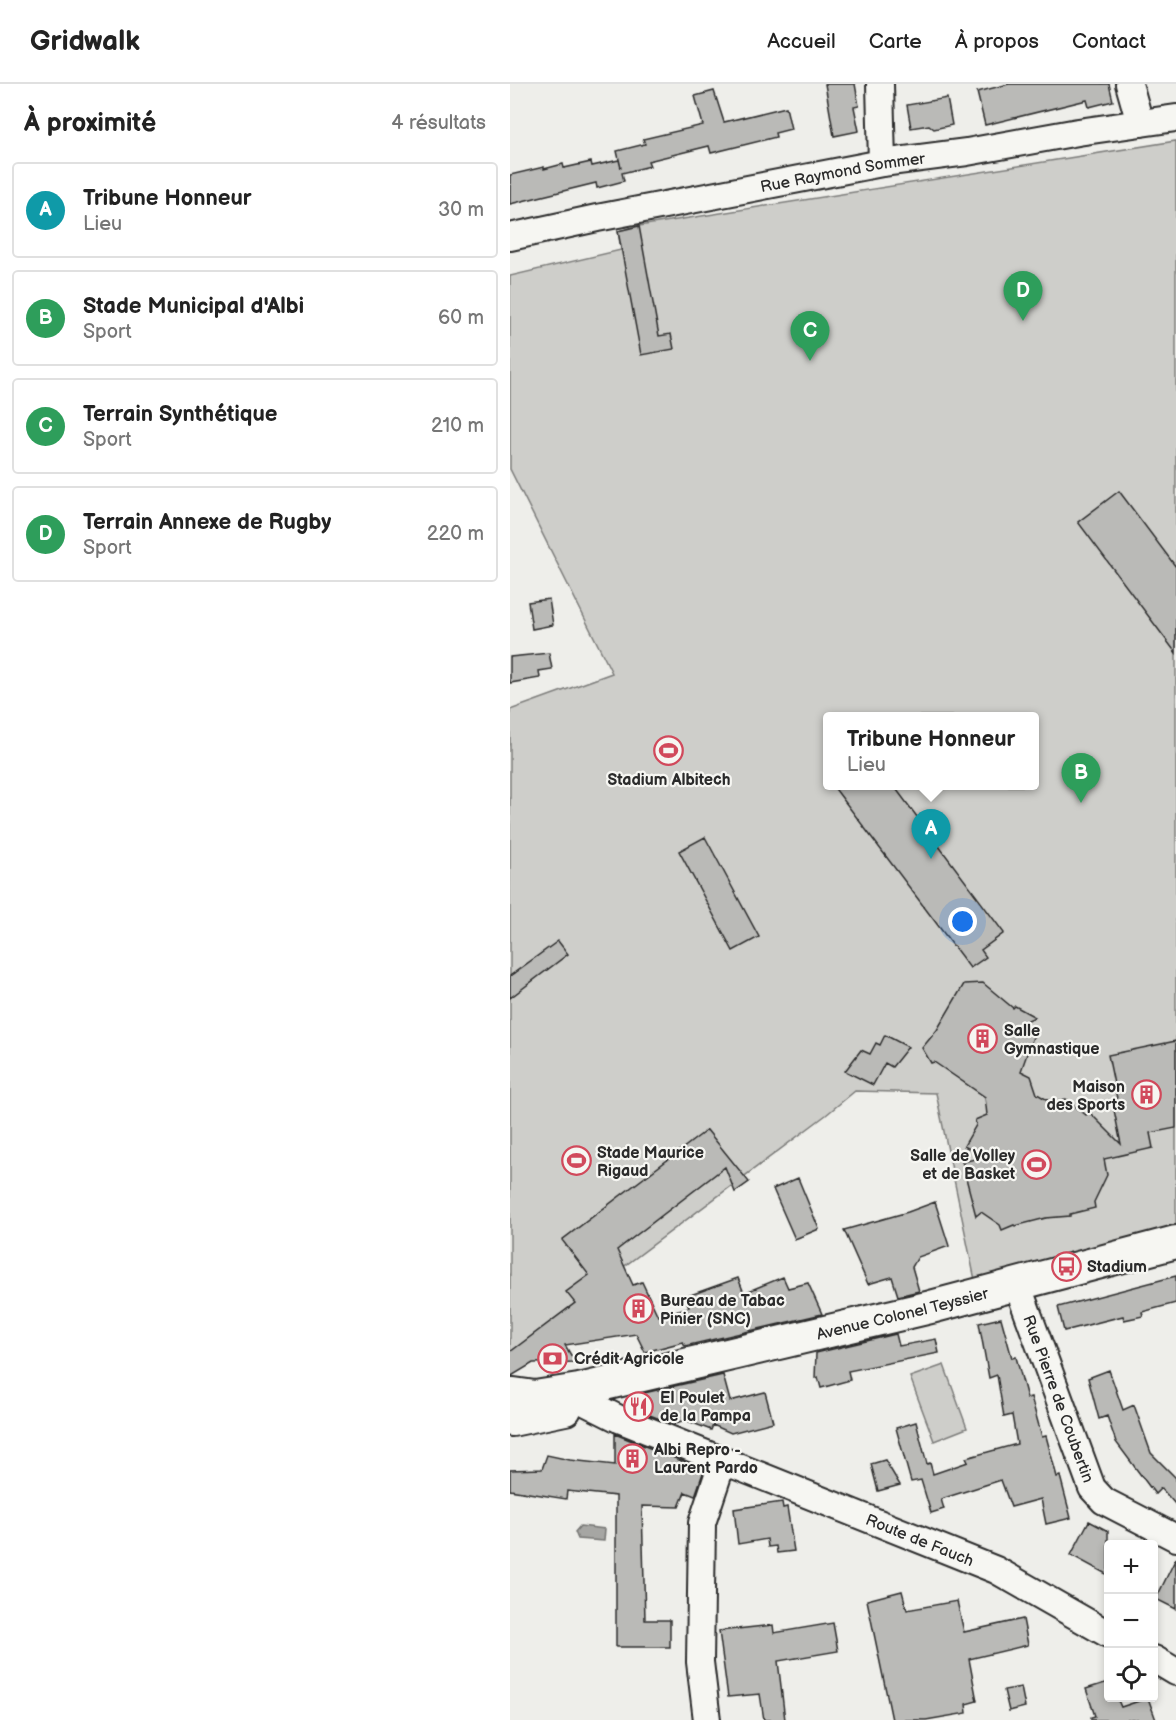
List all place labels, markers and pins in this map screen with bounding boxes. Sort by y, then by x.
pin: D [1004,272,1042,321]
pin: C [790,312,830,361]
sports icon: Stadium Albitech [653,735,685,767]
pin: B [1062,754,1100,803]
place label: Stadium Albitech [607,771,731,790]
pin: A [912,810,950,859]
place label: Salle Gymnastique [1004,1022,1099,1059]
building icon: Salle Gymnastique [967,1023,999,1055]
place label: Maison des Sports [1046,1078,1125,1115]
building icon: Maison des Sports [1130,1079,1162,1111]
place label: Stade Maurice Rigaud [597,1144,704,1181]
sports icon: Stade Maurice Rigaud [560,1145,592,1177]
place label: Salle de Volley et de Basket [910,1147,1016,1184]
sports icon: Salle de Volley et de Basket [1020,1148,1052,1180]
bus stop icon: Stadium [1050,1250,1082,1282]
place label: Stadium [1087,1258,1147,1277]
place label: Bureau de Tabac Pinier (SNC) [660,1292,785,1329]
building icon: Bureau de Tabac Pinier (SNC) [623,1293,655,1325]
bank icon: Crédit Agricole [537,1342,569,1374]
place label: Crédit Agricole [574,1350,684,1369]
place label: El Poulet de la Pampa [660,1389,751,1426]
restaurant icon: El Poulet de la Pampa [623,1390,655,1422]
place label: Albi Repro - Laurent Pardo [653,1441,758,1478]
building icon: Albi Repro - Laurent Pardo [617,1442,649,1474]

